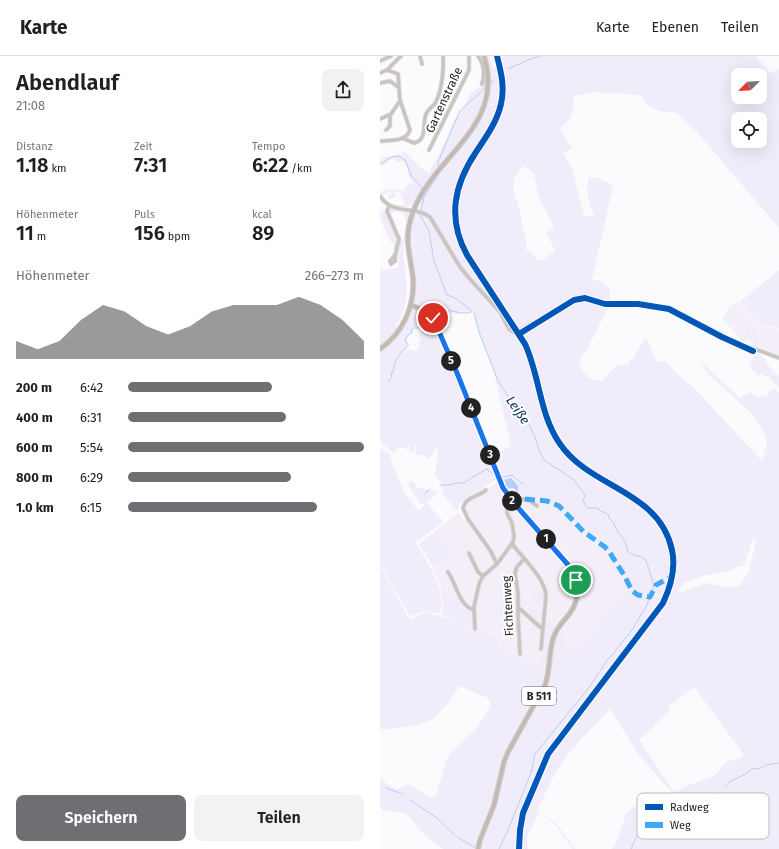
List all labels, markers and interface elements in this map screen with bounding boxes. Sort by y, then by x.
text: Karte [20,16,67,39]
text: Karte [596,19,630,36]
text: Ebenen [652,19,699,36]
text: Teilen [721,19,759,36]
street label: Gartenstraße [423,65,465,135]
north arrow [731,68,767,104]
map controls [731,68,767,148]
text: Abendlauf [16,69,119,96]
button: share [322,69,364,111]
text: 21:08 [16,98,45,113]
button: locate [731,112,767,148]
text: Distanz [16,140,52,153]
text: Zeit [134,140,153,153]
text: Tempo [252,140,285,153]
text: 1.18 [16,153,49,177]
text: 7:31 [134,153,167,177]
text: 6:22 [252,153,288,177]
text: km [49,162,67,175]
text: /km [288,162,312,175]
text: Höhenmeter [16,208,78,221]
text: Puls [134,208,155,221]
text: kcal [252,208,272,221]
text: 11 [16,221,34,245]
text: 156 [134,221,165,245]
text: 89 [252,221,274,245]
text: m [34,230,46,243]
text: bpm [165,230,190,243]
text: Höhenmeter [16,268,90,283]
text: 266–273 m [305,268,364,283]
pin [416,301,450,335]
icon: check [422,307,444,329]
pin: 5 [441,351,461,371]
text: 5 [448,354,454,367]
text: 200 m [16,380,52,395]
text: 6:42 [80,380,103,395]
water label: Leiße [503,393,533,427]
pin: 4 [461,398,481,418]
text: 4 [468,401,474,414]
text: 400 m [16,410,53,425]
text: 6:31 [80,410,102,425]
text: 600 m [16,440,53,455]
text: 5:54 [80,440,103,455]
pin: 3 [480,445,500,465]
text: 3 [487,448,493,461]
text: 800 m [16,470,53,485]
text: 6:29 [80,470,103,485]
pin: 2 [502,491,522,511]
text: 2 [509,494,515,507]
text: 1.0 km [16,500,54,515]
text: 6:15 [80,500,102,515]
pin: 1 [536,529,556,549]
text: 1 [543,532,549,545]
pin [559,563,593,597]
icon: arrive [565,569,587,591]
street label: Fichtenweg [499,575,517,637]
road number: B 511 [522,687,556,705]
legend [637,793,769,839]
button: Speichern [16,795,186,841]
button: Teilen [194,795,364,841]
text: Radweg [670,801,709,814]
text: Weg [670,819,691,832]

